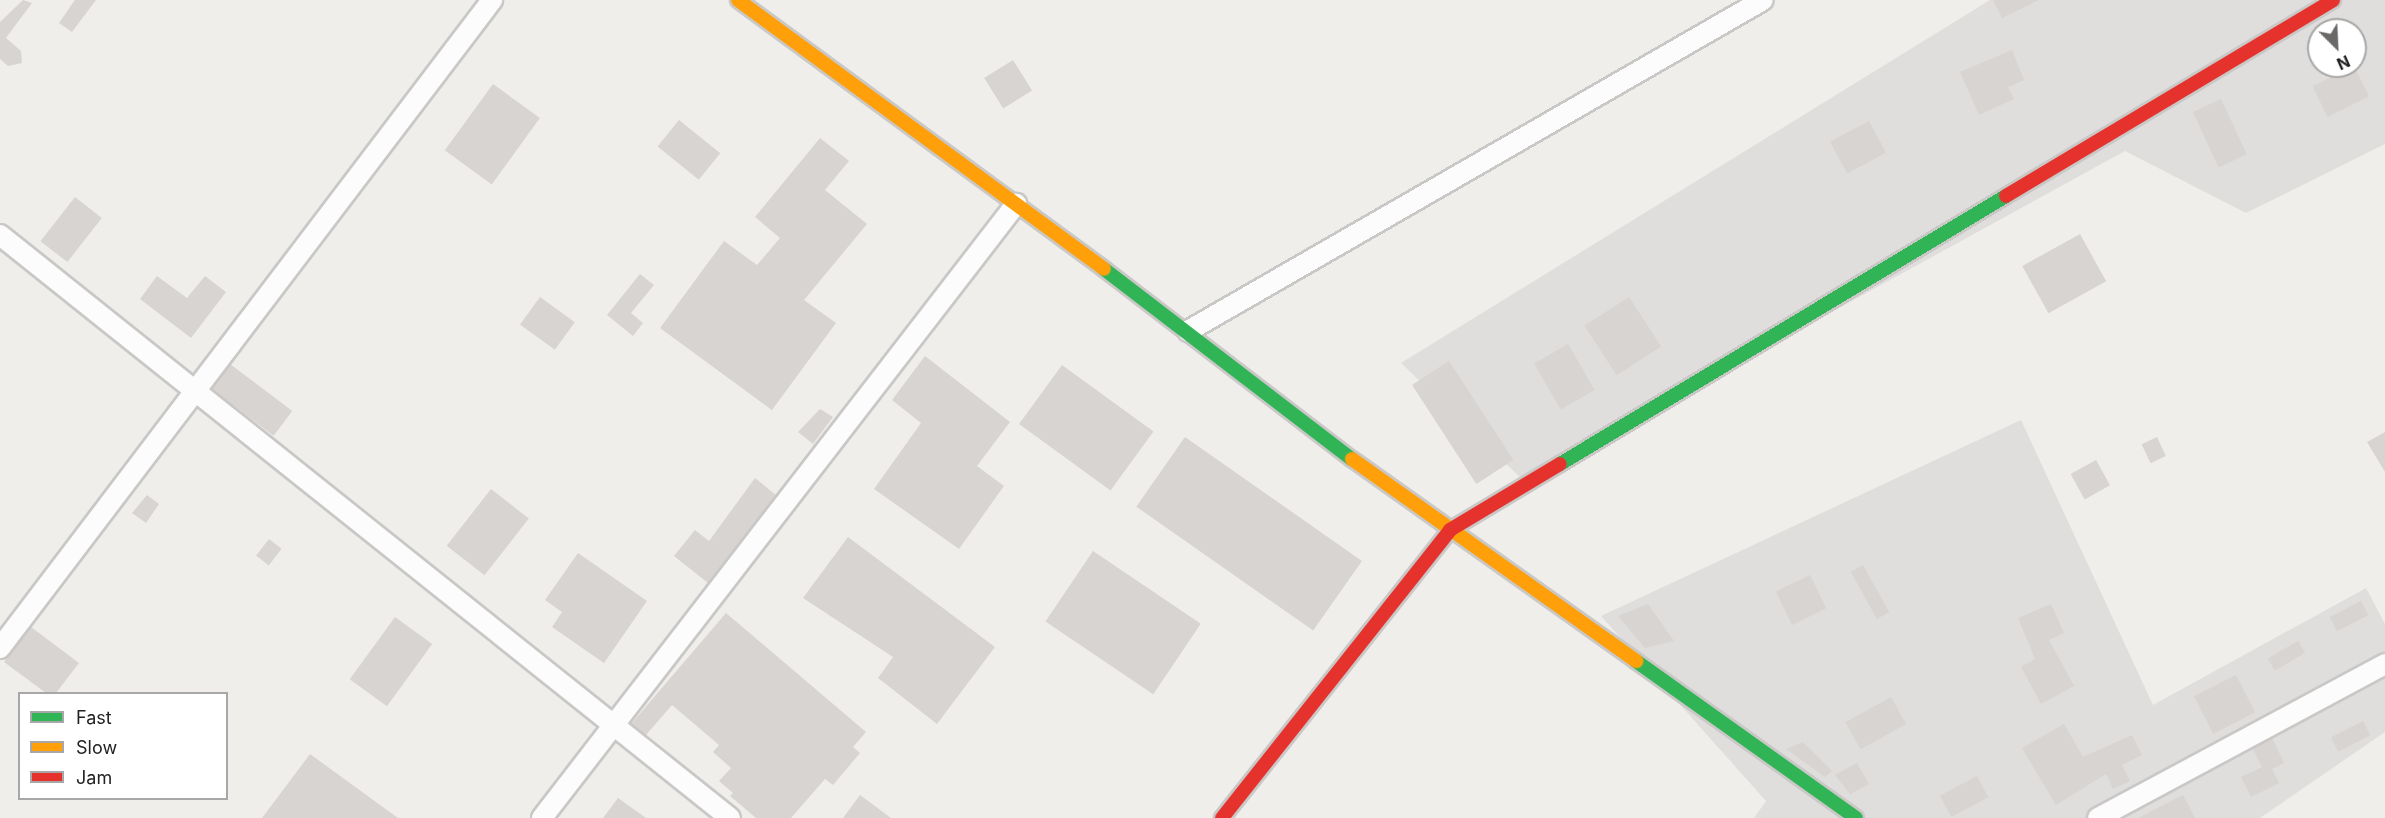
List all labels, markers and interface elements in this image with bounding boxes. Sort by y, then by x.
north arrow [2307,18,2367,78]
text: N [2334,51,2353,74]
legend [18,692,228,800]
text: Fast [76,707,112,728]
text: Slow [76,737,117,758]
text: Jam [76,767,112,788]

